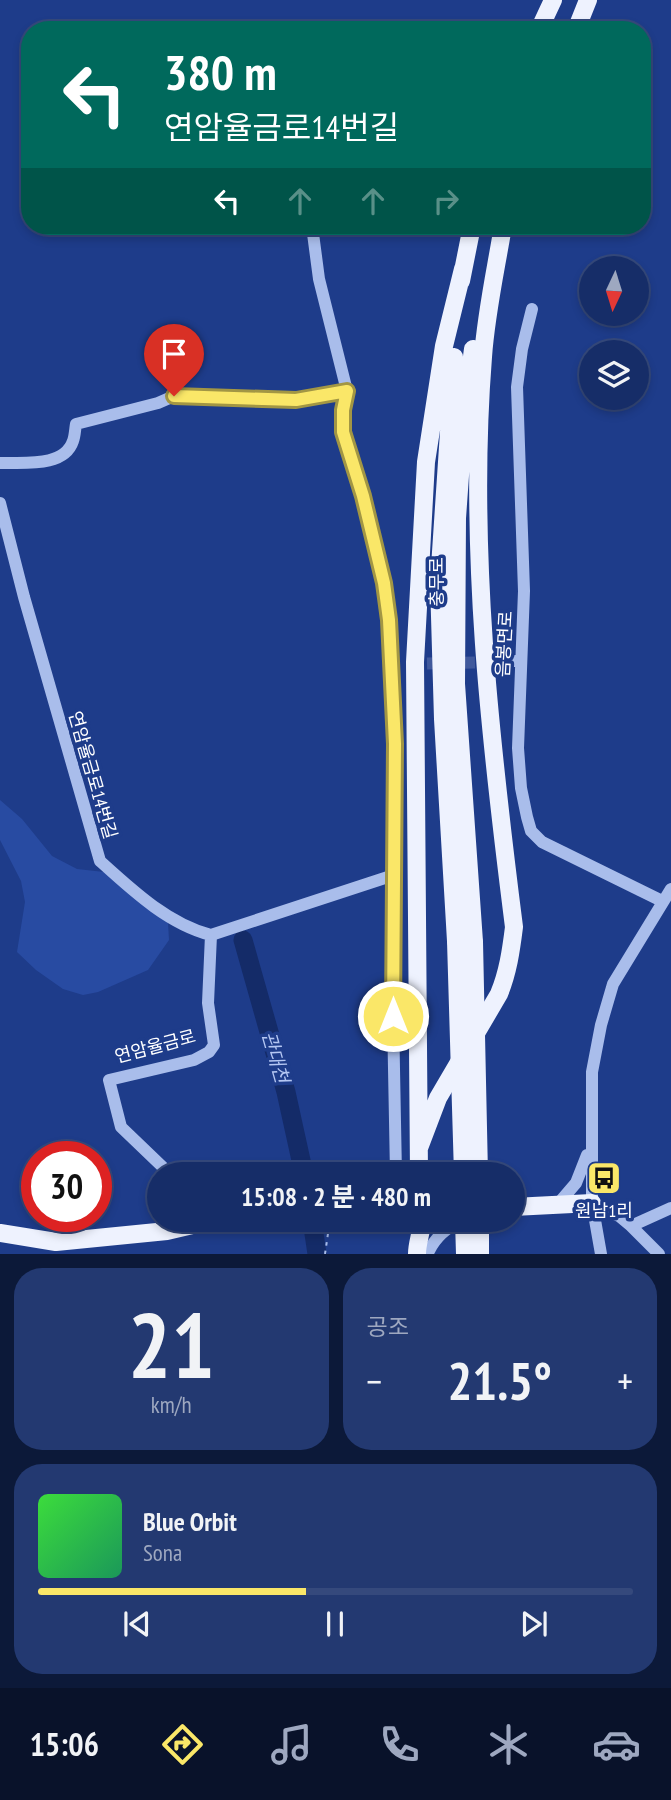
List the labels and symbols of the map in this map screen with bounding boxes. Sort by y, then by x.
north arrow [579,256,649,326]
pin [144,324,204,396]
street label: 충무로 [425,557,448,607]
street label: 음봉면로 [491,610,517,678]
street label: 연암율금로14번길 [64,708,122,842]
position arrow [356,979,430,1053]
street label: 연암율금로 [112,1024,198,1068]
water label: 관대천 [257,1028,295,1087]
speed limit sign: 30 [21,1141,112,1232]
bus stop icon: 원남1리 [585,1159,623,1197]
place label: 원남1리 [575,1199,633,1222]

